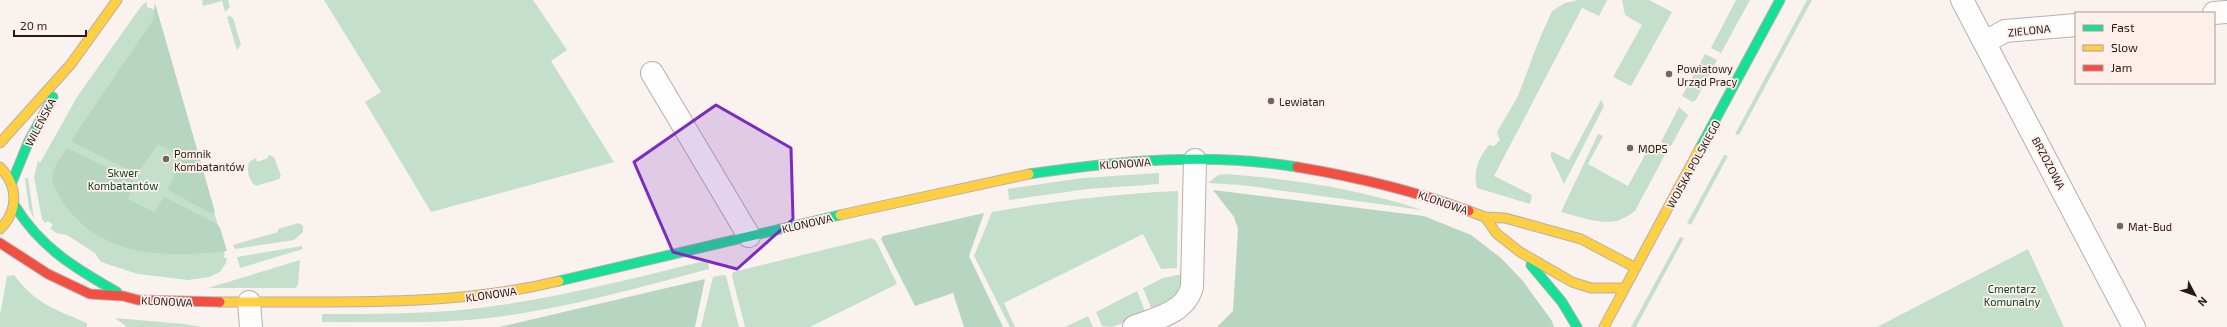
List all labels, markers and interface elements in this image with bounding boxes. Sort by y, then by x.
scale bar [14,12,86,38]
legend [2075,12,2215,84]
text: 20 m [20,18,47,32]
text: Fast [2111,20,2135,34]
street label: ZIELONA [2007,21,2051,39]
text: Slow [2111,40,2138,54]
text: Jam [2111,60,2132,74]
place label: Powiatowy Urząd Pracy [1677,62,1737,88]
marker: Powiatowy Urząd Pracy [1664,69,1674,79]
place label: Lewiatan [1279,95,1325,108]
street label: WILEŃSKA [22,96,58,148]
marker: Lewiatan [1266,96,1276,106]
street label: WOJSKA POLSKIEGO [1663,118,1723,210]
street label: BRZOZOWA [2030,135,2068,192]
place label: MOPS [1638,142,1668,155]
marker: MOPS [1625,143,1635,153]
place label: Pomnik Kombatantów [174,147,245,173]
marker: Pomnik Kombatantów [161,154,171,164]
street label: KLONOWA [1099,155,1151,171]
park label: Skwer Kombatantów [88,166,158,192]
street label: KLONOWA [1417,187,1470,217]
street label: KLONOWA [780,211,834,235]
place label: Mat-Bud [2128,220,2172,233]
marker: Mat-Bud [2115,221,2125,231]
north arrow [2175,275,2215,315]
park label: Cmentarz Komunalny [1984,282,2040,308]
street label: KLONOWA [465,284,518,304]
street label: KLONOWA [141,293,193,309]
text: N [2195,295,2210,309]

